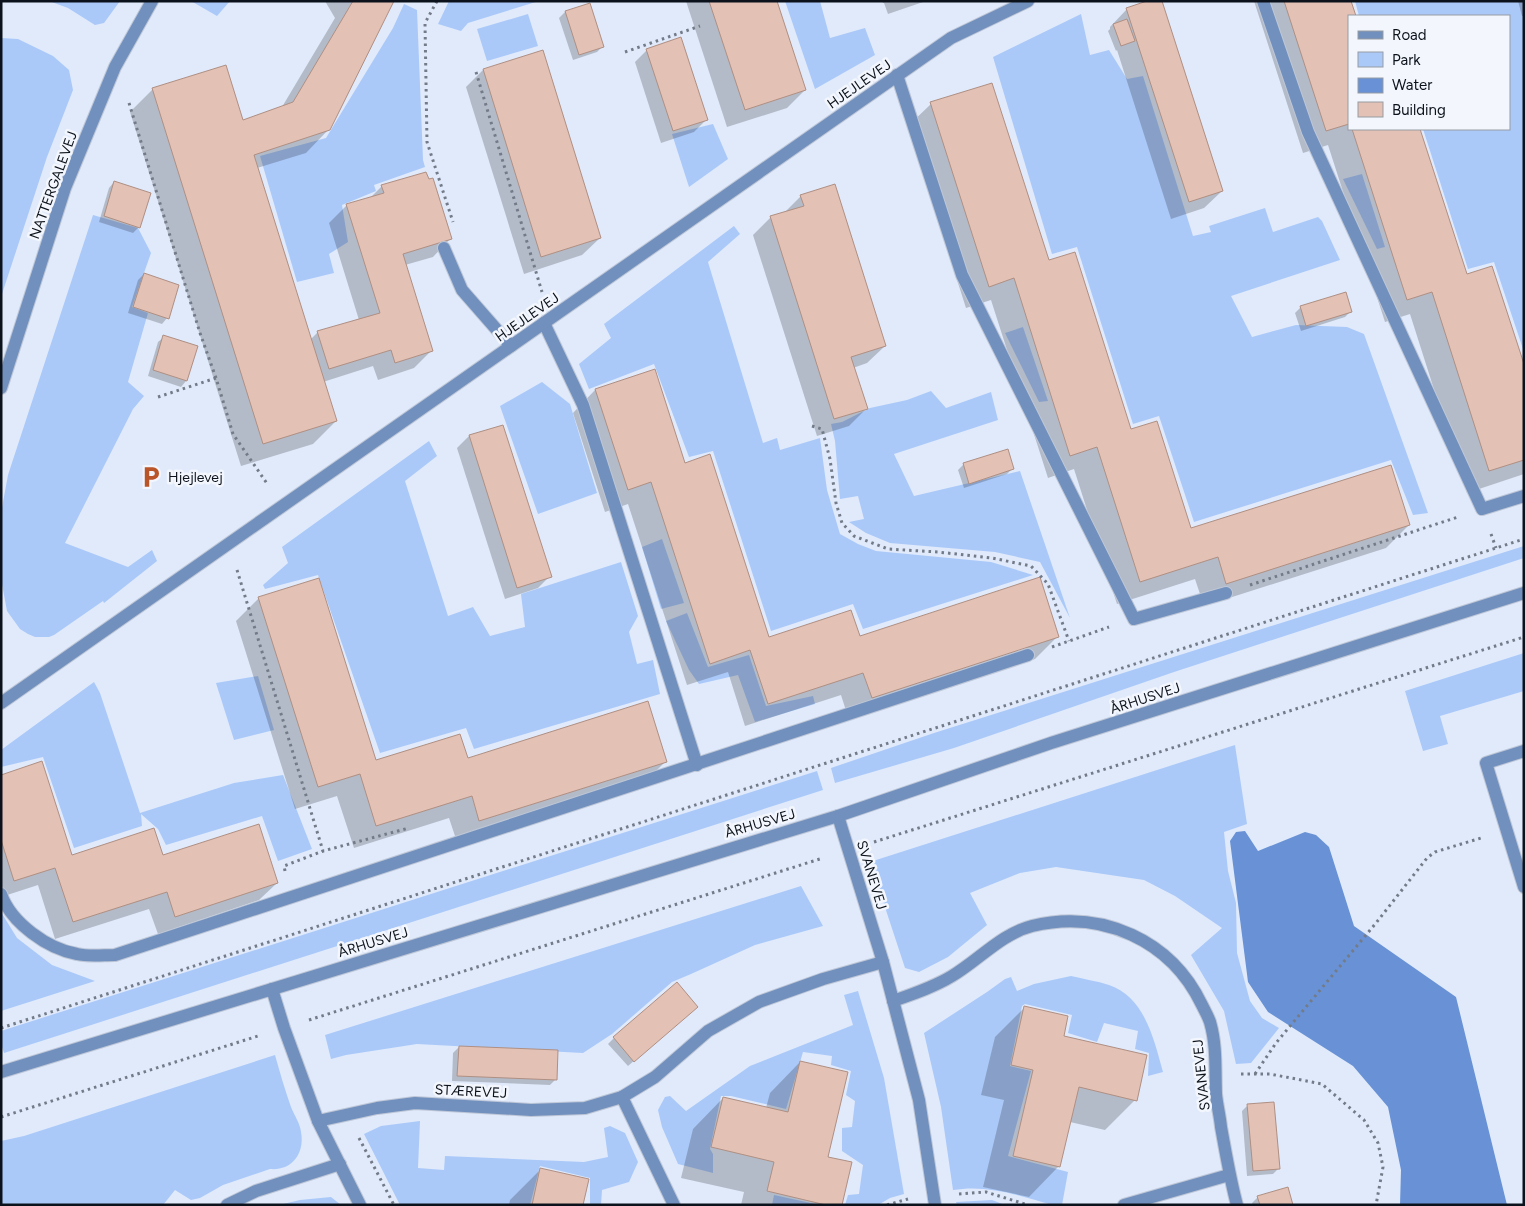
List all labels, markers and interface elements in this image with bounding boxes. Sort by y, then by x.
legend [1348,15,1510,130]
text: Road [1392,26,1427,44]
text: Park [1392,51,1421,69]
street label: HJEJLEVEJ [824,56,894,113]
text: Water [1392,76,1432,94]
text: Building [1392,101,1446,119]
street label: NATTERGALEVEJ [26,129,81,241]
street label: HJEJLEVEJ [492,289,562,346]
parking icon: Hjejlevej [138,464,164,490]
place label: Hjejlevej [168,469,223,486]
street label: ÅRHUSVEJ [1108,679,1182,718]
street label: ÅRHUSVEJ [723,805,797,842]
street label: SVANEVEJ [853,838,890,912]
street label: ÅRHUSVEJ [336,924,410,961]
street label: SVANEVEJ [1189,1039,1214,1111]
street label: STÆREVEJ [434,1081,508,1102]

